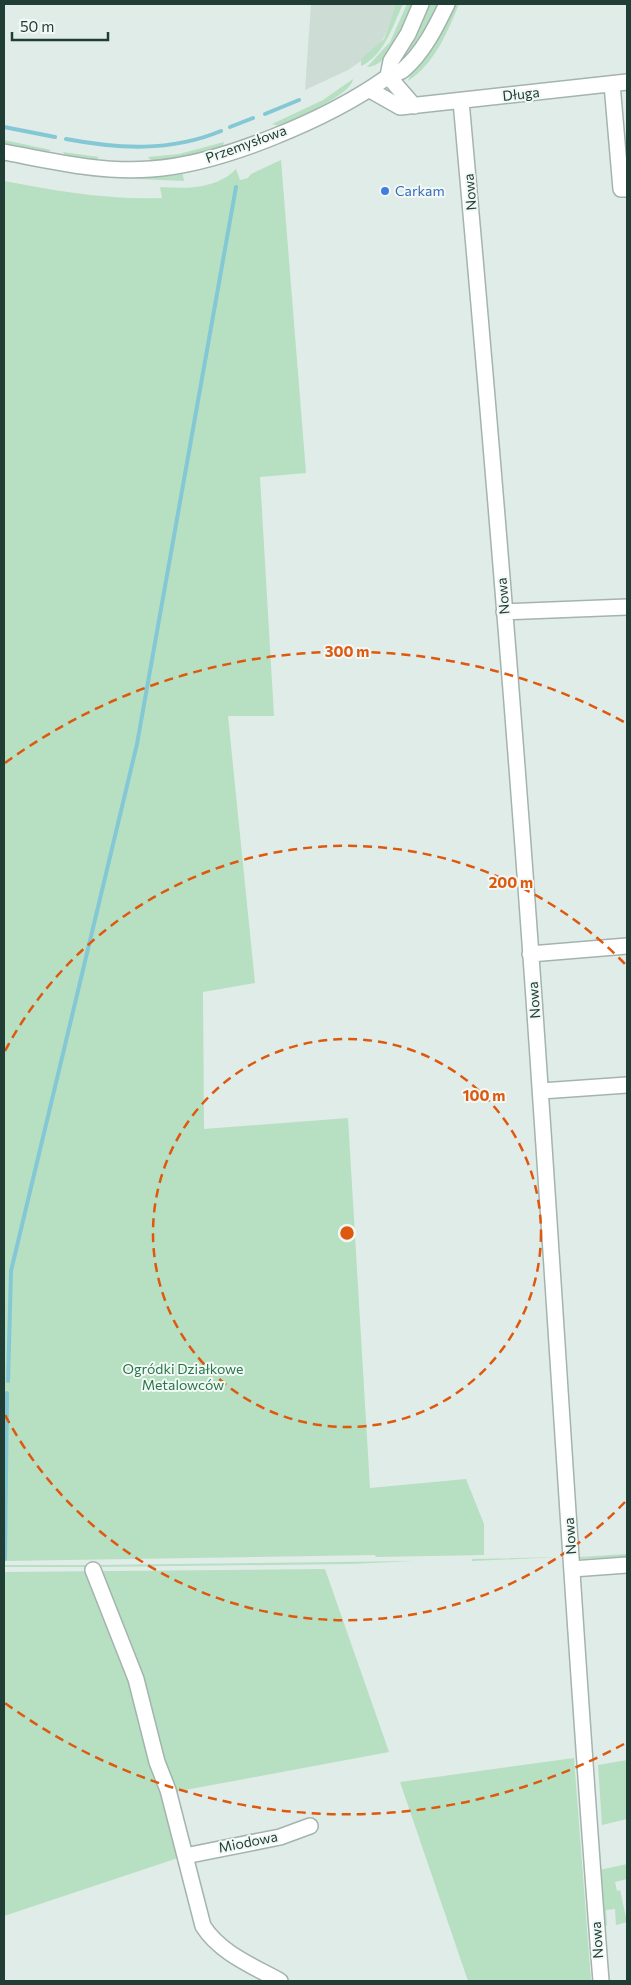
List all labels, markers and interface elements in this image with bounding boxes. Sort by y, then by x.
scale bar [12,10,109,42]
text: 50 m [20,17,54,35]
street label: Długa [502,83,540,104]
street label: Przemysłowa [203,121,289,166]
street label: Nowa [459,173,480,211]
place label: Carkam [395,182,445,199]
marker: Carkam [379,185,391,197]
street label: Nowa [492,577,513,615]
text: 300 m [325,642,369,660]
text: 200 m [489,873,533,891]
street label: Nowa [524,981,543,1019]
text: 100 m [463,1086,505,1104]
centre of rings [338,1224,356,1242]
park label: Ogródki Działkowe Metalowców [123,1360,243,1393]
street label: Nowa [560,1517,579,1555]
street label: Miodowa [217,1827,279,1856]
street label: Nowa [587,1921,606,1959]

